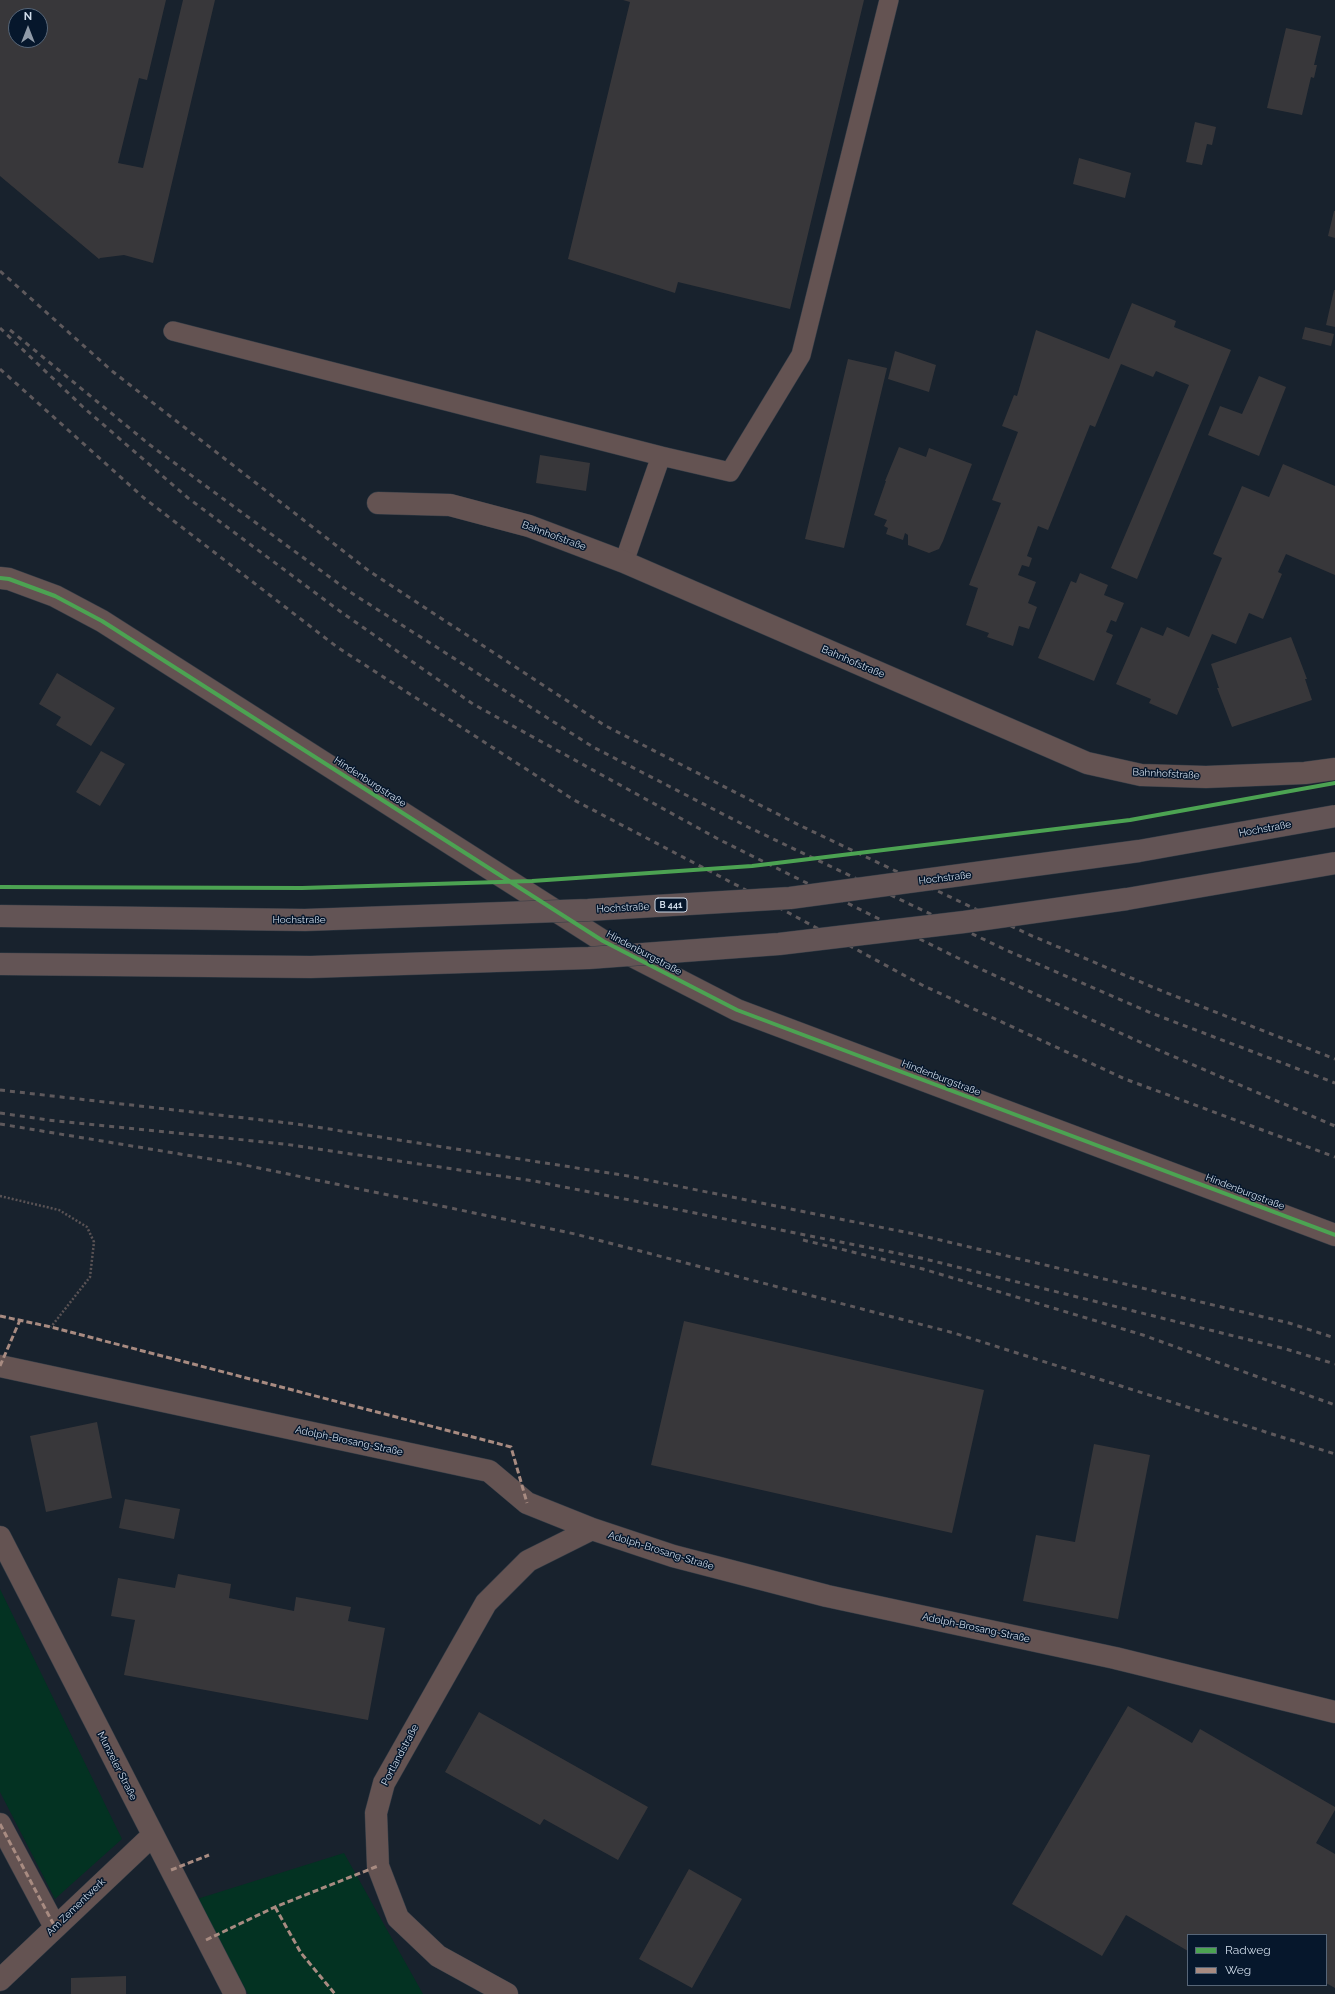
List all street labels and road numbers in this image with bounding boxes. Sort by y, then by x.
street label: Bahnhofstraße [520,519,588,553]
street label: Bahnhofstraße [820,643,886,681]
street label: Hindenburgstraße [332,754,408,810]
street label: Bahnhofstraße [1132,766,1200,782]
street label: Hochstraße [1238,818,1292,840]
street label: Hochstraße [918,869,972,887]
road number: B 441 [655,898,687,912]
street label: Hochstraße [596,901,650,915]
street label: Hochstraße [272,914,326,926]
street label: Hindenburgstraße [604,928,684,978]
street label: Hindenburgstraße [900,1057,982,1099]
street label: Hindenburgstraße [1204,1171,1286,1213]
street label: Adolph-Brosang-Straße [294,1424,404,1458]
street label: Adolph-Brosang-Straße [607,1529,715,1573]
street label: Adolph-Brosang-Straße [921,1611,1031,1645]
street label: Portlandstraße [379,1722,421,1788]
street label: Munzeler Straße [95,1730,139,1802]
street label: Am Zementwerk [44,1876,108,1938]

